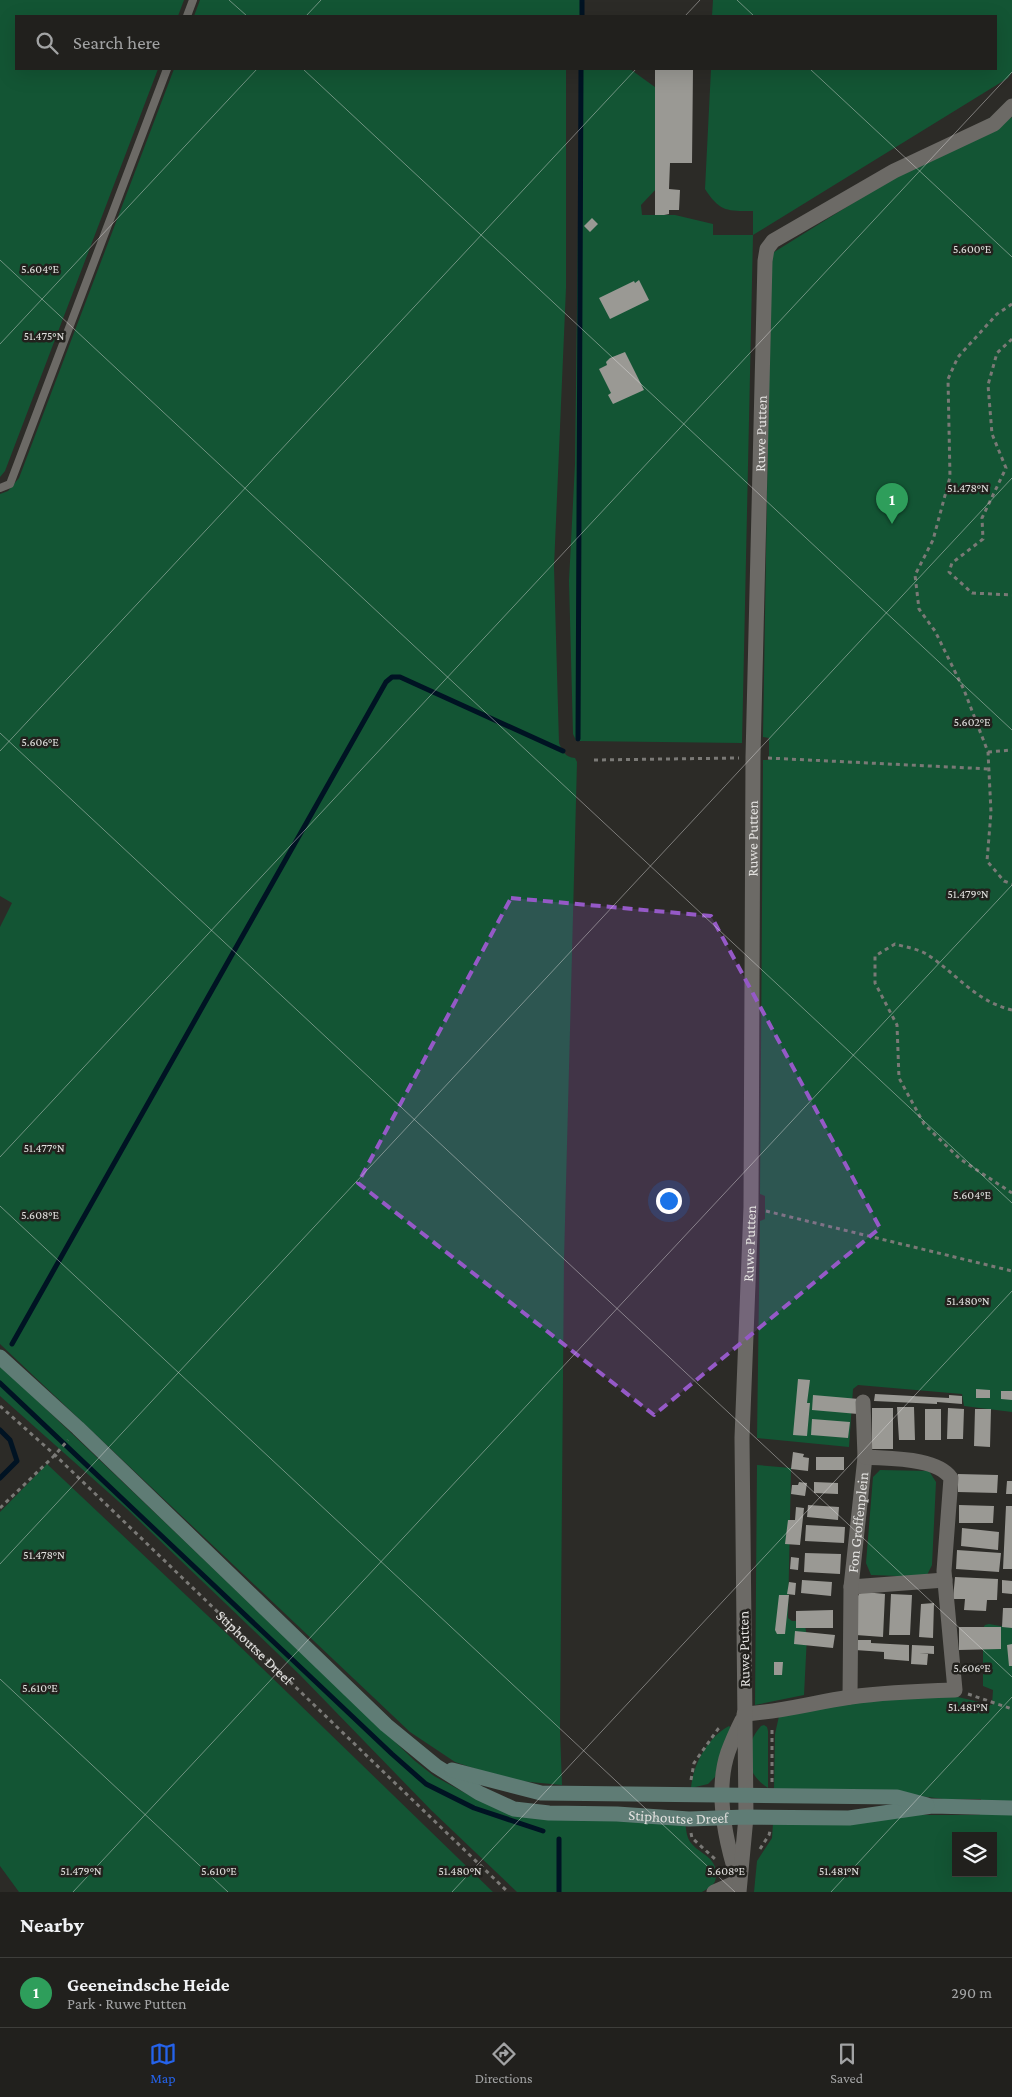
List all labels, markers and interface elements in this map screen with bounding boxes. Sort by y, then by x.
search box [15,15,997,70]
icon: search [33,29,61,57]
text: Search here [73,32,160,53]
text: 5.600°E [953,242,992,256]
text: 5.604°E [21,262,59,276]
text: 51.475°N [24,329,65,343]
street label: Ruwe Putten [752,395,770,472]
text: 51.478°N [947,481,989,495]
pin: 1 [876,483,908,524]
text: 5.602°E [953,715,991,729]
text: 5.606°E [21,735,59,749]
street label: Ruwe Putten [744,800,761,877]
text: 51.479°N [947,887,989,901]
text: 51.477°N [23,1141,65,1155]
your location [656,1188,682,1214]
text: 5.604°E [953,1188,991,1202]
street label: Ruwe Putten [740,1205,759,1282]
text: 5.608°E [21,1208,60,1222]
text: 51.480°N [946,1294,990,1308]
street label: Fon Groffenplein [845,1471,871,1574]
text: 51.478°N [23,1548,65,1562]
street label: Stiphoutse Dreef [213,1607,297,1689]
street label: Ruwe Putten [735,1611,753,1687]
text: 5.606°E [953,1661,991,1675]
text: 5.610°E [22,1681,58,1695]
text: 51.481°N [948,1700,988,1714]
street label: Stiphoutse Dreef [628,1807,730,1827]
map controls [952,1832,997,1877]
button: layers [952,1832,997,1877]
text: 51.479°N [60,1864,102,1878]
text: 5.610°E [201,1864,237,1878]
text: 51.480°N [438,1864,482,1878]
text: 5.608°E [707,1864,746,1878]
text: 51.481°N [819,1864,859,1878]
text: Nearby [20,1913,84,1937]
text: Geeneindsche Heide [67,1974,230,1995]
text: 1 [33,1984,39,2001]
text: 290 m [951,1984,992,2001]
text: Park · Ruwe Putten [67,1995,187,2012]
tab: Map [149,2040,177,2086]
tab: Directions [475,2040,533,2086]
tab: Saved [830,2040,863,2086]

